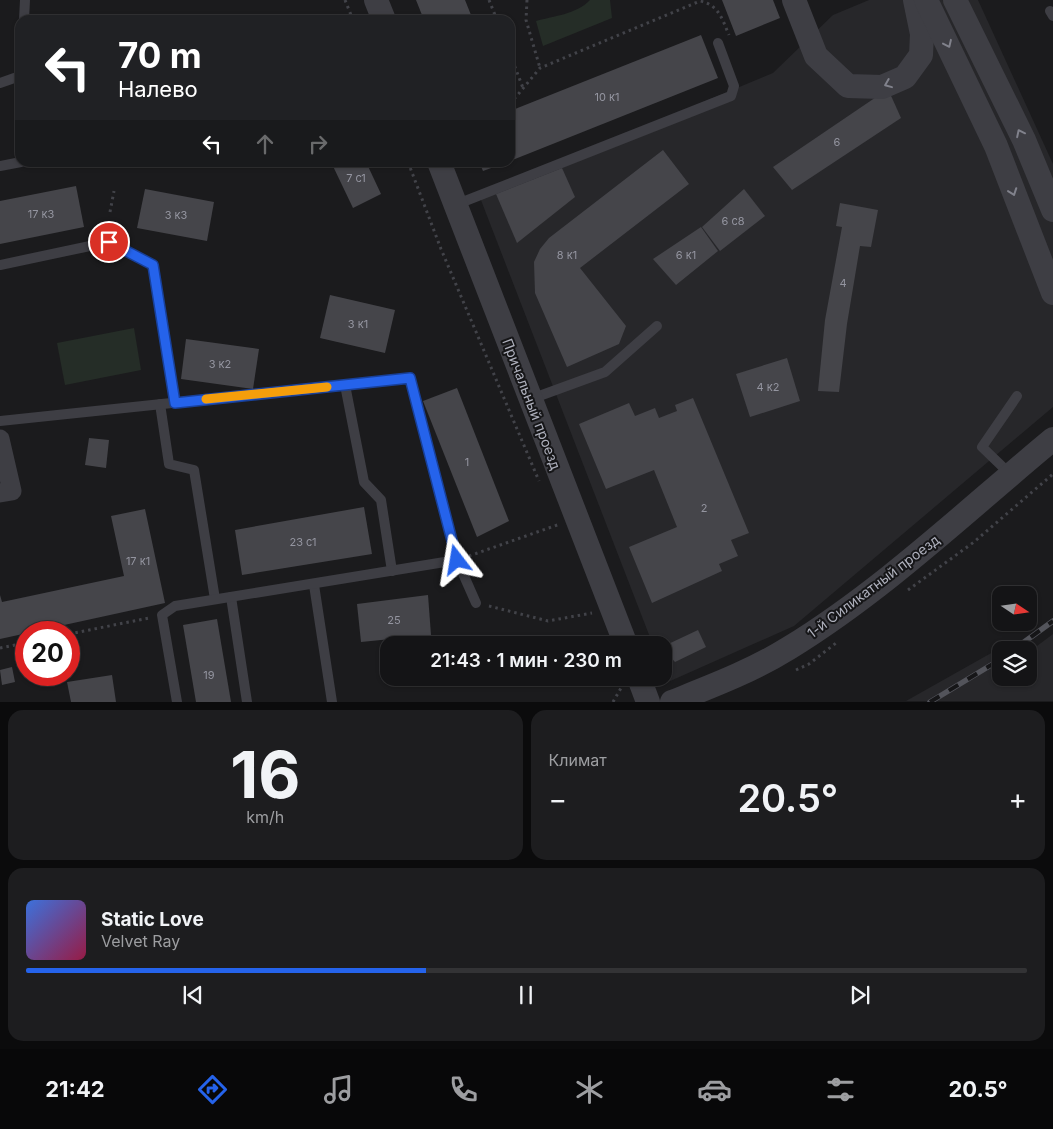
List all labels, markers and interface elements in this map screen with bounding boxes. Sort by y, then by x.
text: 70 m [118,34,202,76]
icon: left [35,35,100,100]
one-way arrow [941,39,952,48]
text: Налево [118,76,198,102]
one-way arrow [884,78,893,88]
house number: 10 к1 [595,90,619,104]
one-way arrow [1016,129,1026,138]
icon: left [198,130,226,158]
icon: ahead [251,130,279,158]
icon: right [304,130,332,158]
house number: 6 [834,135,841,149]
house number: 7 с1 [346,171,366,185]
one-way arrow [1007,187,1017,196]
house number: 17 к3 [28,207,54,221]
house number: 3 к3 [165,208,188,222]
house number: 6 с8 [721,214,745,228]
pin [88,221,130,263]
icon: arrive [95,228,123,256]
house number: 8 к1 [557,248,577,262]
house number: 6 к1 [676,248,696,262]
house number: 4 [839,276,847,290]
house number: 3 к1 [348,317,368,331]
street label: Причальный проезд [499,336,565,472]
house number: 3 к2 [209,357,231,371]
house number: 4 к2 [757,380,779,394]
house number: 1 [465,455,469,469]
house number: 2 [701,501,707,515]
street label: 1-й Силикатный проезд [803,531,943,641]
position arrow [430,533,482,585]
house number: 23 c1 [290,535,316,549]
house number: 17 к1 [126,554,150,568]
north arrow [992,586,1038,631]
map controls [992,586,1037,686]
house number: 25 [387,613,401,627]
speed limit sign: 20 [15,621,80,686]
button: layers [992,641,1037,686]
text: 21:43 · 1 мин · 230 m [430,649,622,672]
house number: 19 [203,668,215,682]
text: 16 [230,735,300,814]
text: Климат [549,750,607,770]
text: 20.5° [737,775,838,821]
text: − [549,782,567,816]
text: + [1008,782,1027,816]
text: km/h [246,807,284,827]
text: Static Love [101,908,204,931]
text: Velvet Ray [101,931,180,951]
icon: previous [179,981,207,1009]
icon: pause [512,981,540,1009]
icon: next [846,981,874,1009]
icon: directions [195,1072,230,1107]
icon: music [321,1072,356,1107]
icon: phone [446,1072,481,1107]
icon: climate [572,1072,607,1107]
icon: car [697,1072,732,1107]
icon: filters [823,1072,858,1107]
text: 21:42 [45,1076,105,1102]
text: 20.5° [948,1076,1008,1102]

